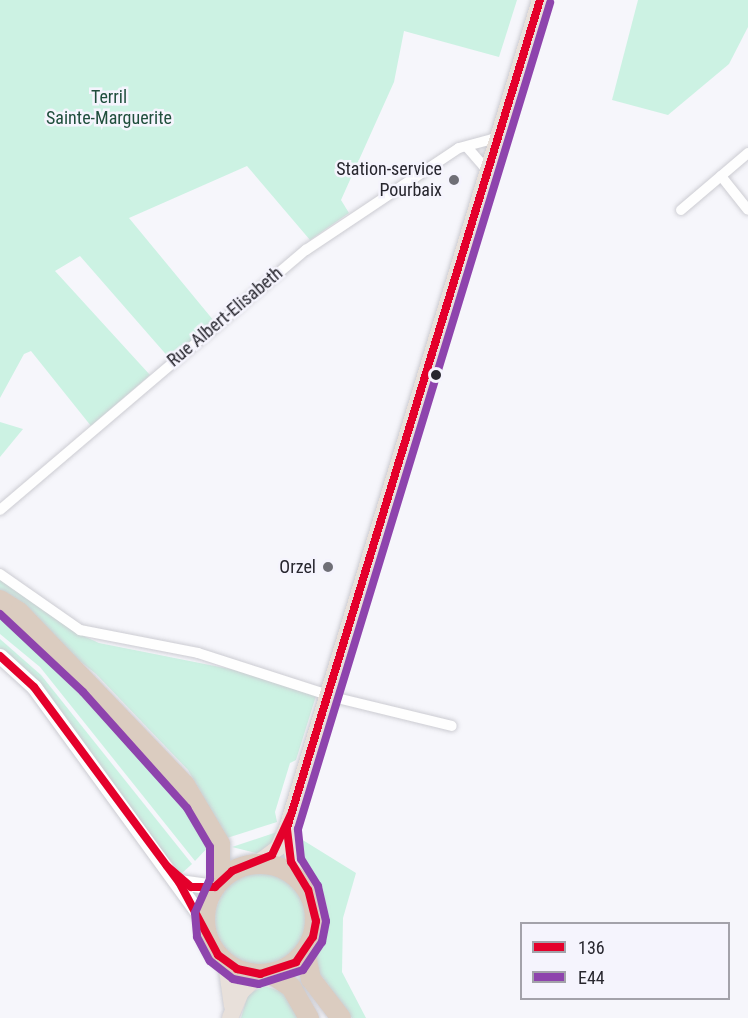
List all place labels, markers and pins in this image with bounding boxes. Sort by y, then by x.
place label: Station-service Pourbaix [336,159,442,201]
marker: Station-service Pourbaix [447,173,461,187]
unlabelled marker [430,369,442,381]
place label: Orzel [279,556,316,578]
marker: Orzel [321,560,335,574]

